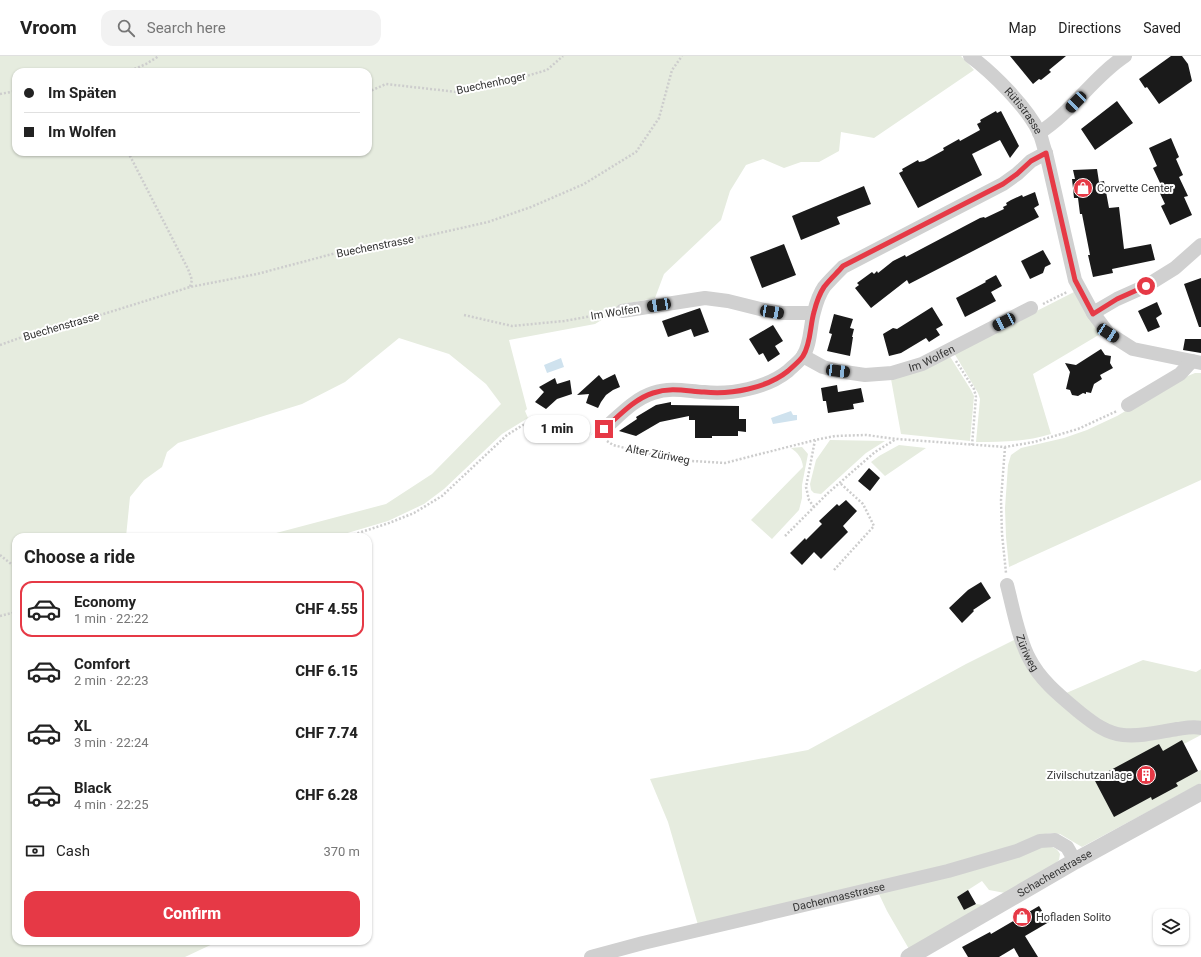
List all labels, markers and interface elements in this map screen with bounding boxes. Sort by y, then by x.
search box [101,10,381,46]
text: Vroom [20,16,77,39]
icon: search [115,17,137,39]
text: Search here [147,19,226,37]
text: Map [1009,20,1036,36]
text: Directions [1058,20,1121,36]
text: Saved [1143,20,1181,36]
street label: Buechenhoger [455,70,527,97]
text: Im Späten [48,84,116,102]
street label: Rütistrasse [1002,85,1045,137]
car [1063,89,1089,115]
text: Im Wolfen [48,123,116,141]
shop icon: Corvette Center [1072,177,1094,199]
place label: Corvette Center [1097,182,1174,195]
street label: Buechenstrasse [335,233,415,260]
route start [1137,277,1155,295]
car [646,297,672,313]
street label: Im Wolfen [590,302,641,323]
car [759,304,785,320]
street label: Buechenstrasse [22,309,101,344]
car [991,311,1017,333]
car [1095,321,1121,345]
street label: Im Wolfen [907,342,957,375]
car [825,364,851,378]
callout: 1 min [524,415,590,443]
route end [595,420,613,438]
text: 1 min [541,421,573,436]
street label: Alter Züriweg [625,442,691,467]
text: Choose a ride [24,546,135,567]
icon: car [26,591,62,627]
text: Economy [74,593,136,611]
text: CHF 4.55 [295,600,358,618]
text: 1 min · 22:22 [74,611,149,626]
street label: Züriweg [1013,633,1041,674]
icon: car [26,653,62,689]
text: Comfort [74,655,130,673]
text: CHF 6.15 [295,662,358,680]
text: 2 min · 22:23 [74,673,149,688]
icon: car [26,715,62,751]
text: XL [74,717,92,735]
text: CHF 7.74 [295,724,358,742]
text: 3 min · 22:24 [74,735,149,750]
building icon: Zivilschutzanlage [1135,764,1157,786]
place label: Zivilschutzanlage [1047,769,1132,782]
icon: car [26,777,62,813]
text: Black [74,779,111,797]
text: CHF 6.28 [295,786,358,804]
text: 4 min · 22:25 [74,797,149,812]
icon: cash [24,840,46,862]
text: Cash [56,842,90,860]
text: 370 m [323,844,360,859]
street label: Schachenstrasse [1015,847,1095,900]
street label: Dachenmasstrasse [792,880,886,914]
button: Confirm [24,891,360,937]
shop icon: Hofladen Solito [1011,906,1033,928]
map controls [1153,909,1189,945]
button: layers [1153,909,1189,945]
place label: Hofladen Solito [1036,911,1111,924]

